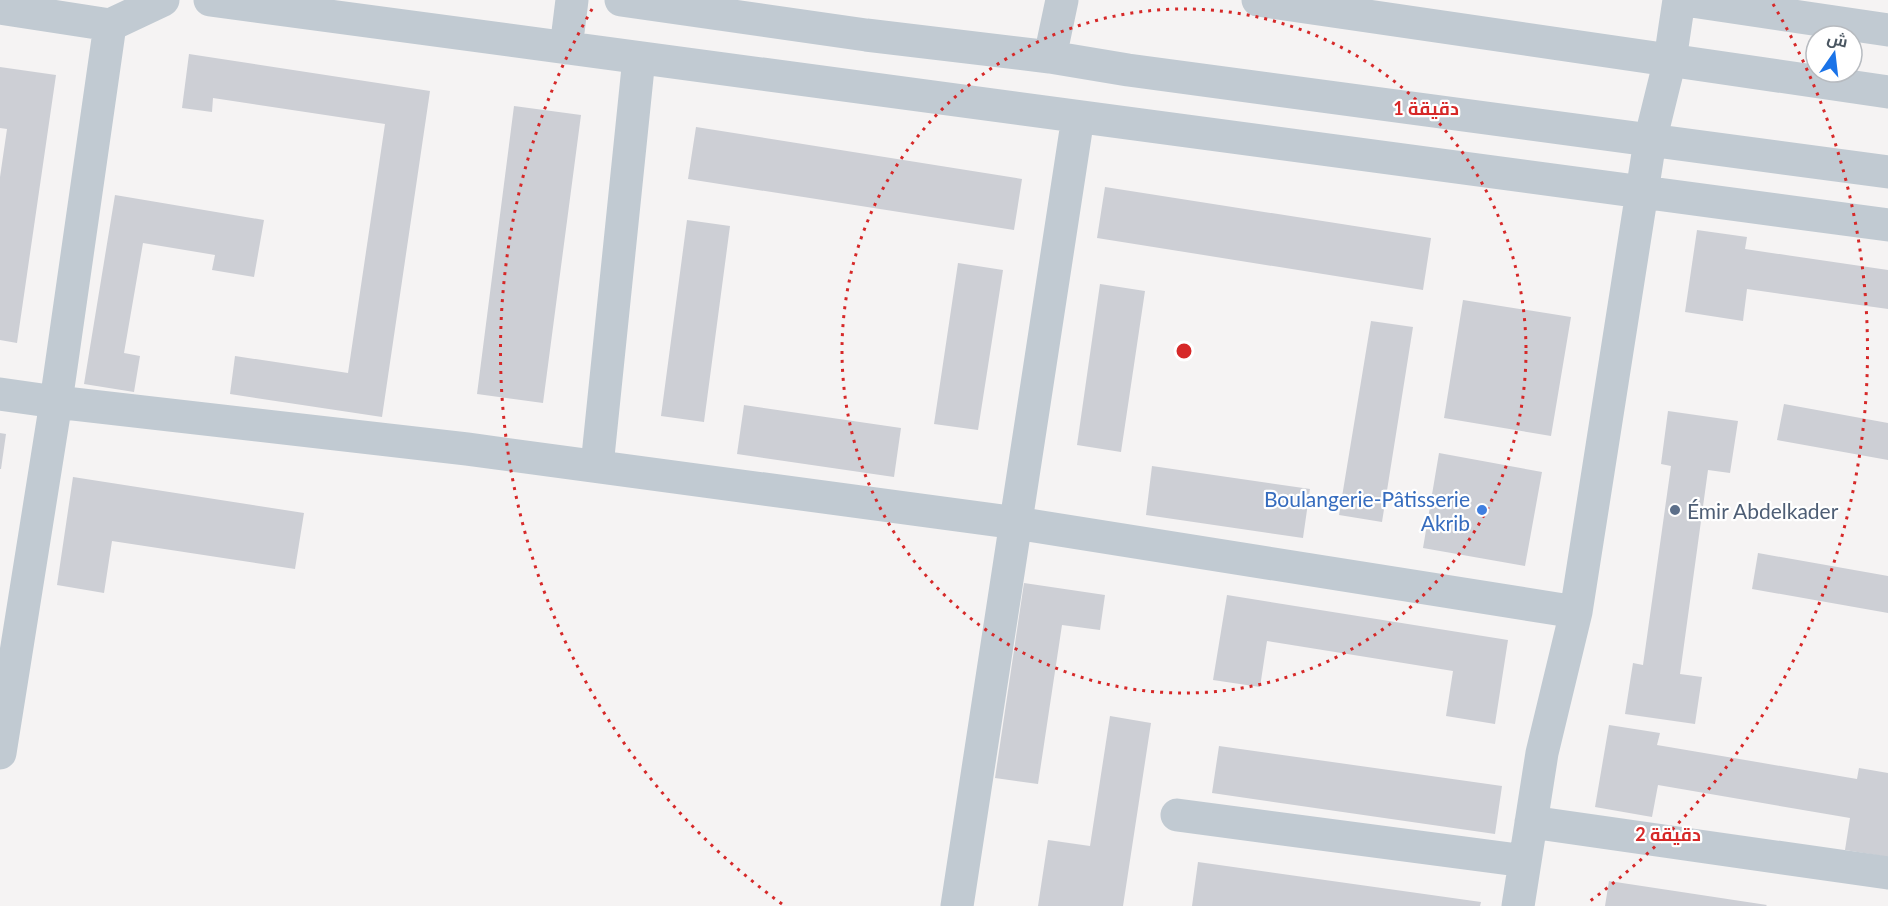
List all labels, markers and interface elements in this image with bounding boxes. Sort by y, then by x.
north arrow [1804,24,1864,84]
text: ش [1825,27,1850,52]
text: 1 دقيقة [1393,97,1459,119]
centre of rings [1174,341,1194,361]
place label: Boulangerie-Pâtisserie Akrib [1264,486,1470,535]
place label: Émir Abdelkader [1687,498,1839,523]
marker: Boulangerie-Pâtisserie Akrib [1475,503,1489,517]
marker: Émir Abdelkader [1668,503,1682,517]
text: 2 دقيقة [1635,823,1701,845]

